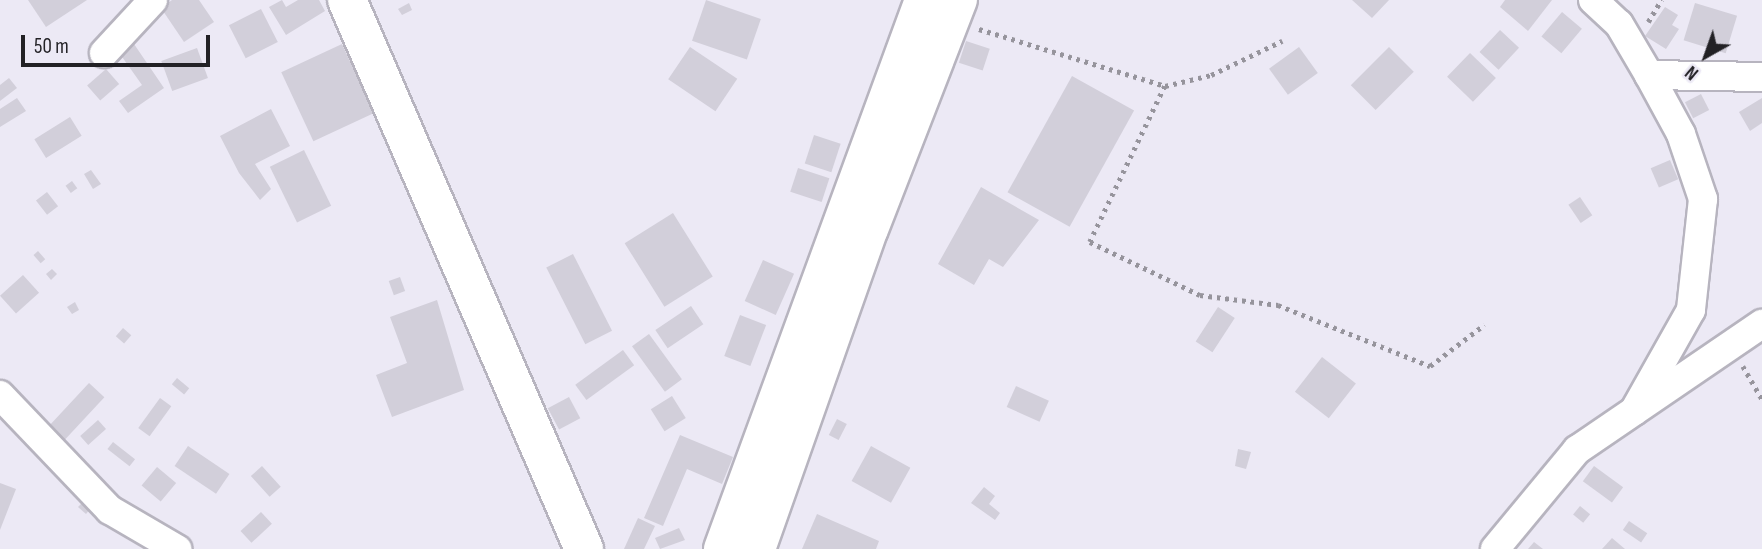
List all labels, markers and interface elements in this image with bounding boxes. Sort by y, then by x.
scale bar [24,21,214,65]
north arrow [1671,21,1741,91]
text: 50 m [34,34,69,59]
text: N [1681,60,1703,85]

